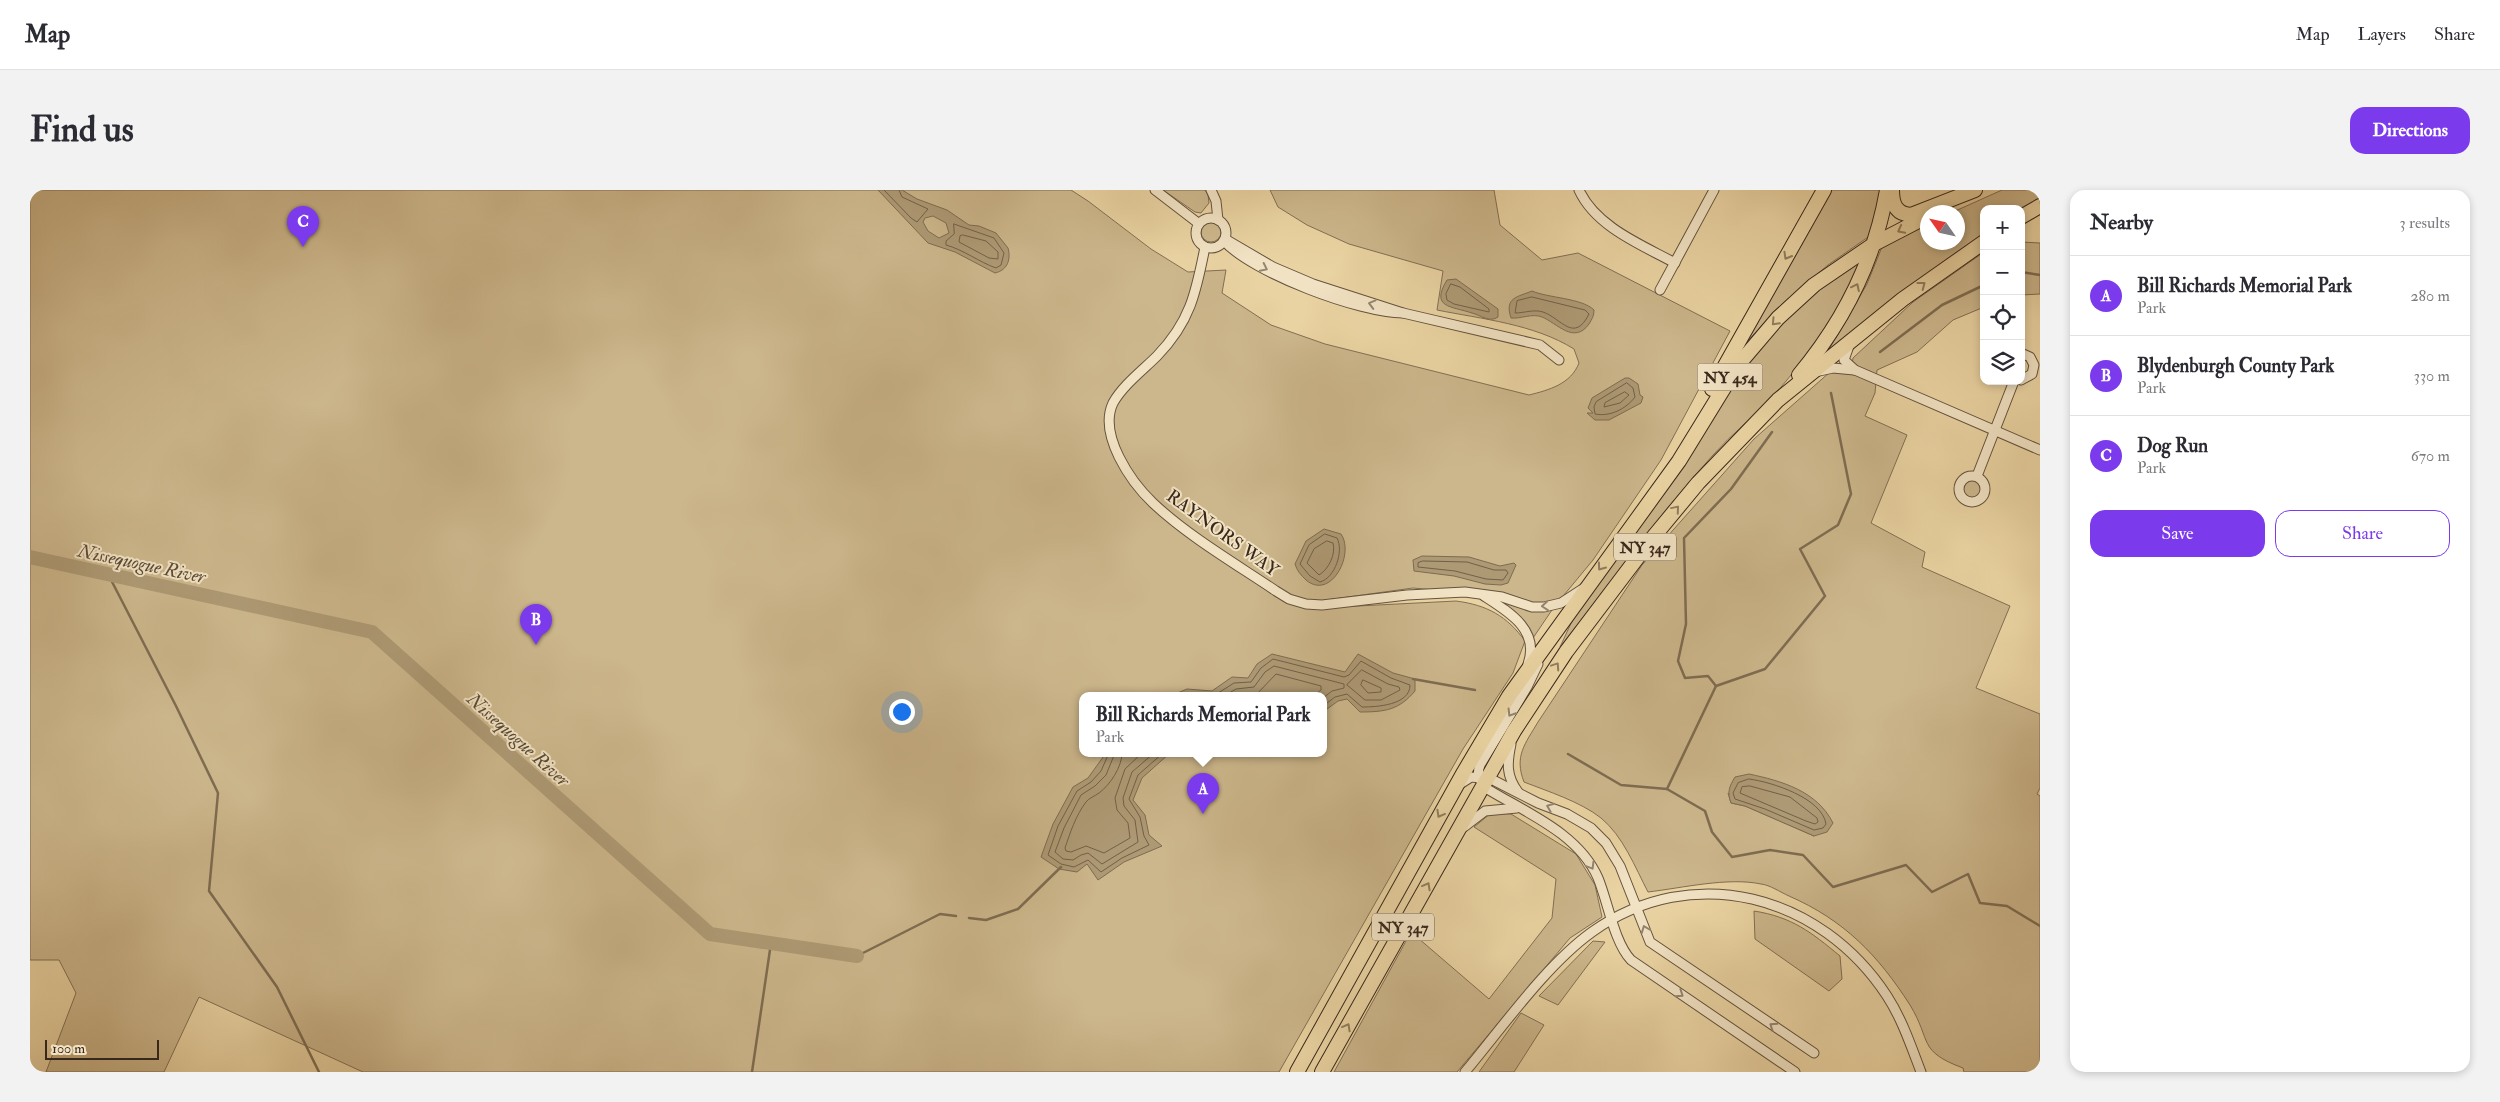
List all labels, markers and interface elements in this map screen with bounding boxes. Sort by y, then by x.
text: Map [25,19,70,50]
text: Map [2296,23,2330,46]
text: Layers [2358,23,2406,46]
text: Share [2434,23,2475,46]
button: Directions [2350,107,2470,154]
text: Find us [30,108,134,152]
north arrow [1920,205,1965,250]
map controls [1980,205,2025,385]
button: + [1980,205,2025,250]
pin: C [287,206,319,247]
text: Nearby [2090,209,2153,236]
text: 3 results [2399,213,2450,233]
one-way arrow [1897,224,1906,234]
button: − [1980,250,2025,295]
one-way arrow [1783,251,1793,260]
one-way arrow [1259,261,1268,272]
text: Bill Richards Memorial Park [2137,274,2352,298]
one-way arrow [1916,282,1926,291]
one-way arrow [1850,283,1860,292]
text: A [2101,286,2111,306]
text: 280 m [2410,286,2450,306]
button: locate [1980,295,2025,340]
text: Park [2137,298,2166,318]
one-way arrow [1369,299,1377,309]
one-way arrow [1772,316,1781,325]
button: layers [1980,340,2025,385]
text: Blydenburgh County Park [2137,354,2334,378]
road number: NY 454 [1698,363,1762,390]
text: B [2101,366,2111,386]
text: 330 m [2414,366,2450,386]
text: Park [2137,378,2166,398]
text: Dog Run [2137,434,2208,458]
text: C [2100,446,2112,466]
text: 670 m [2411,446,2450,466]
text: Park [2137,458,2166,478]
street label: RAYNORS WAY [1162,485,1284,582]
one-way arrow [1670,506,1679,515]
button: Save [2090,510,2265,557]
button: Share [2275,510,2450,557]
road number: NY 347 [1614,534,1676,561]
water label: Nissequogue River [75,539,209,589]
one-way arrow [1598,561,1607,571]
one-way arrow [1541,601,1549,612]
pin: B [520,604,552,645]
one-way arrow [1550,663,1559,672]
water label: Nissequogue River [461,687,575,793]
popup [1079,692,1327,757]
your location [889,699,915,725]
text: Bill Richards Memorial Park [1095,703,1311,727]
one-way arrow [1507,707,1517,716]
text: Park [1095,727,1125,747]
pin: A [1187,773,1219,814]
one-way arrow [1546,803,1554,813]
one-way arrow [1437,808,1447,817]
one-way arrow [1584,860,1594,869]
one-way arrow [1421,882,1431,891]
road number: NY 347 [1372,914,1434,940]
one-way arrow [1641,925,1651,934]
one-way arrow [1674,988,1684,997]
one-way arrow [1341,1023,1351,1032]
one-way arrow [1769,1023,1779,1032]
scale bar [45,1037,159,1060]
text: 100 m [52,1040,85,1057]

